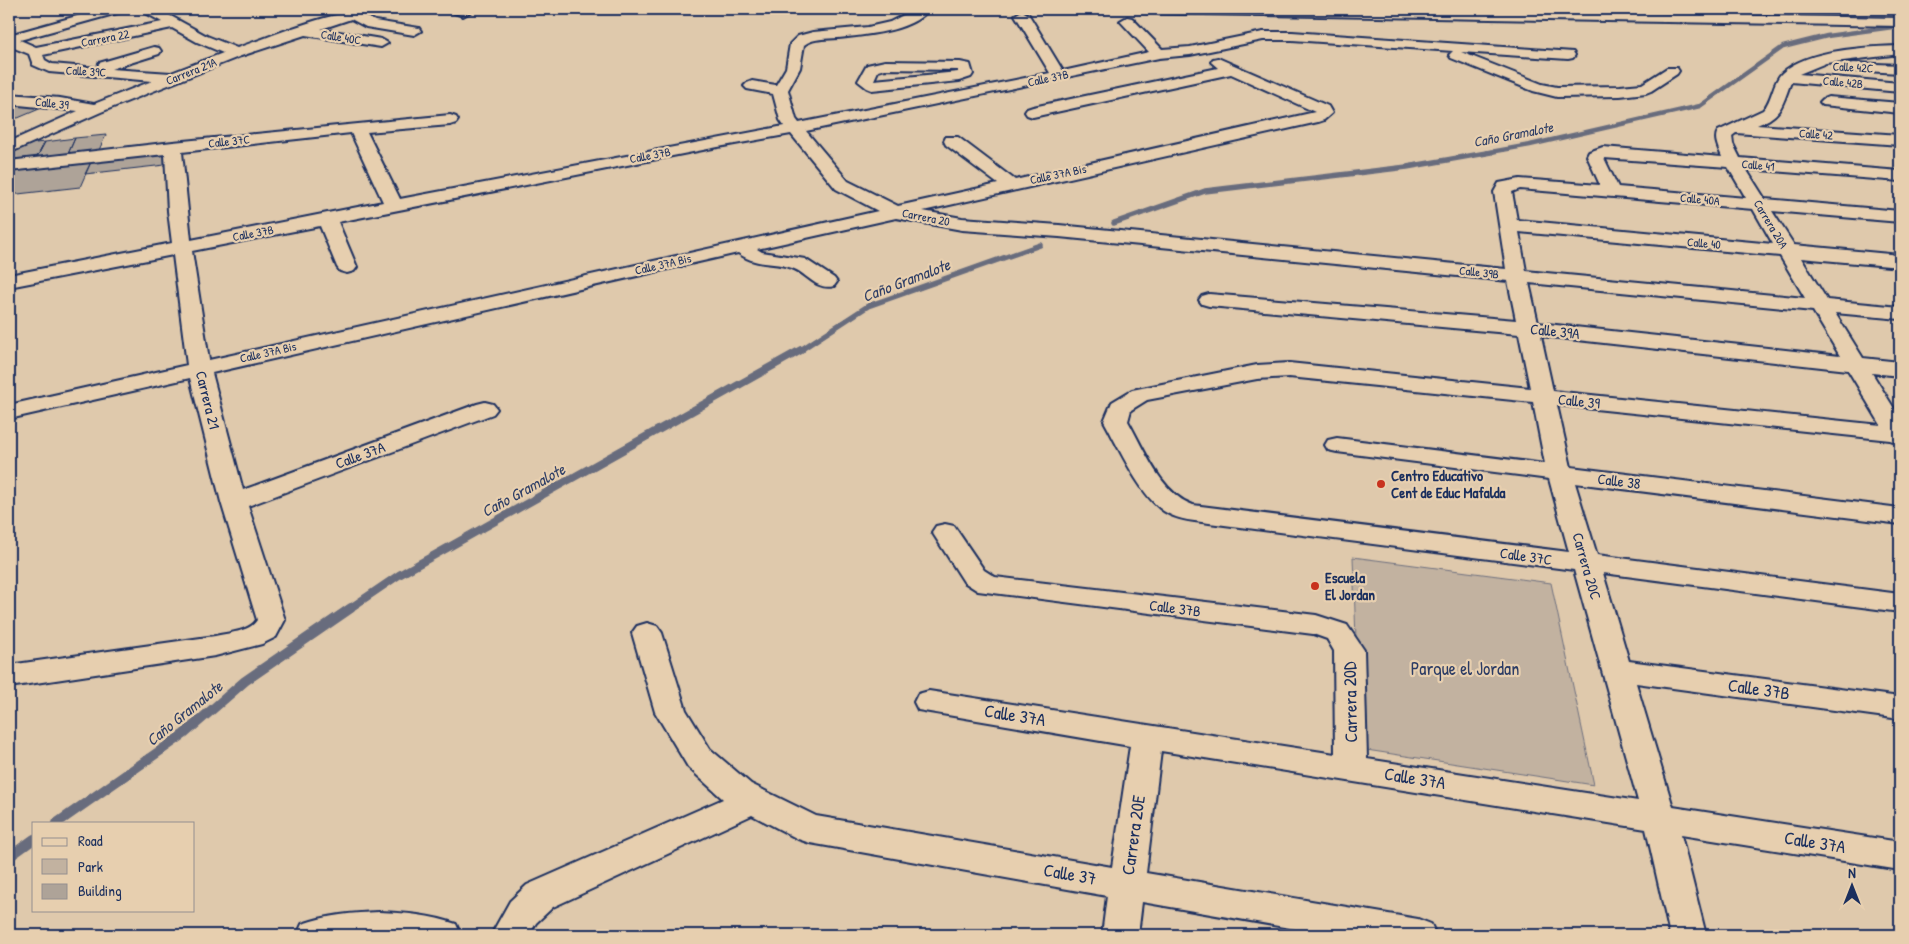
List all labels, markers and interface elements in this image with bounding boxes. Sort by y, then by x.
street label: Carrera 22 [80,25,131,51]
street label: Calle 40C [320,25,363,49]
street label: Carrera 21A [163,53,219,89]
street label: Calle 42C [1832,57,1874,77]
street label: Calle 39C [65,61,107,81]
street label: Calle 37B [1026,65,1070,91]
street label: Calle 42B [1822,72,1864,92]
street label: Calle 39 [34,93,70,113]
water label: Caño Gramalote [1472,117,1556,151]
street label: Calle 42 [1798,124,1834,144]
street label: Calle 37C [207,130,251,152]
street label: Calle 37B [628,143,672,167]
street label: Calle 41 [1741,155,1775,175]
street label: Calle 37A Bis [1028,160,1088,188]
street label: Calle 40A [1679,189,1721,209]
street label: Carrera 20A [1750,196,1792,252]
street label: Carrera 20 [901,204,951,230]
street label: Calle 37B [231,221,275,245]
street label: Calle 40 [1686,233,1722,253]
street label: Calle 37A Bis [633,249,693,279]
water label: Caño Gramalote [859,253,954,307]
street label: Calle 39B [1458,261,1500,283]
street label: Calle 39A [1529,318,1581,344]
street label: Calle 37A Bis [238,337,298,367]
street label: Carrera 21 [191,369,225,431]
street label: Calle 39 [1557,388,1602,414]
street label: Calle 37A [332,436,388,474]
water label: Caño Gramalote [477,458,569,522]
place label: Centro Educativo Cent de Educ Mafalda [1391,465,1506,503]
street label: Calle 38 [1596,468,1642,494]
marker: Centro Educativo Cent de Educ Mafalda [1375,478,1387,490]
street label: Carrera 20C [1567,530,1607,602]
street label: Calle 37C [1499,542,1553,570]
place label: Escuela El Jordan [1325,567,1375,605]
marker: Escuela El Jordan [1309,580,1321,592]
street label: Calle 37B [1148,594,1202,622]
park label: Parque el Jordan [1411,656,1519,681]
street label: Carrera 20D [1337,661,1363,743]
street label: Calle 37B [1727,672,1791,706]
water label: Caño Gramalote [141,675,227,751]
street label: Calle 37A [983,698,1048,732]
street label: Calle 37A [1383,761,1448,795]
street label: Carrera 20E [1115,793,1151,877]
legend [32,822,195,912]
street label: Calle 37A [1783,825,1848,859]
text: Road [78,830,103,851]
text: Park [78,856,103,877]
street label: Calle 37 [1042,857,1098,891]
north arrow [1826,862,1876,912]
text: N [1848,863,1856,882]
text: Building [78,880,122,901]

